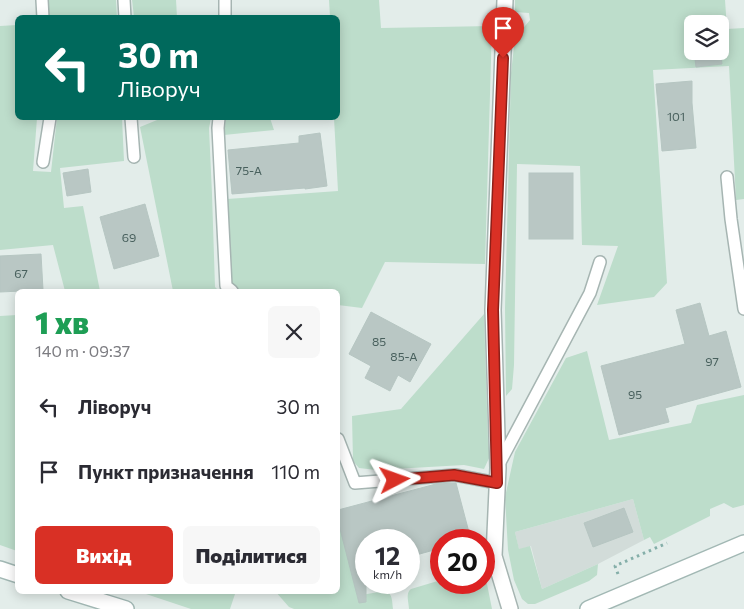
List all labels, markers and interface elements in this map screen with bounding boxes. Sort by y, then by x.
pin [482,7,524,58]
icon: arrive [489,14,517,42]
map controls [684,15,729,60]
button: layers [684,15,729,60]
text: 30 m [118,32,199,75]
icon: left [35,35,100,100]
text: Ліворуч [118,75,201,102]
house number: 101 [667,109,685,123]
house number: 75-А [236,163,262,177]
house number: 69 [122,230,136,244]
house number: 67 [14,266,28,280]
text: 1 хв [35,303,89,340]
button: close [268,306,320,358]
house number: 85 [372,334,386,348]
text: 140 m · 09:37 [35,341,130,360]
house number: 85-А [390,349,418,363]
house number: 97 [705,354,719,368]
house number: 95 [628,387,642,401]
icon: left [35,393,63,421]
text: Ліворуч [78,395,151,418]
text: 30 m [277,395,320,418]
position arrow [368,453,420,505]
icon: arrive [35,458,63,486]
text: Пункт призначення [78,460,254,483]
text: 110 m [271,460,320,483]
button: Вихід [35,526,173,584]
button: Поділитися [183,526,320,584]
speed limit sign: 20 [430,529,495,594]
text: 12 [375,540,400,570]
text: km/h [373,567,402,581]

